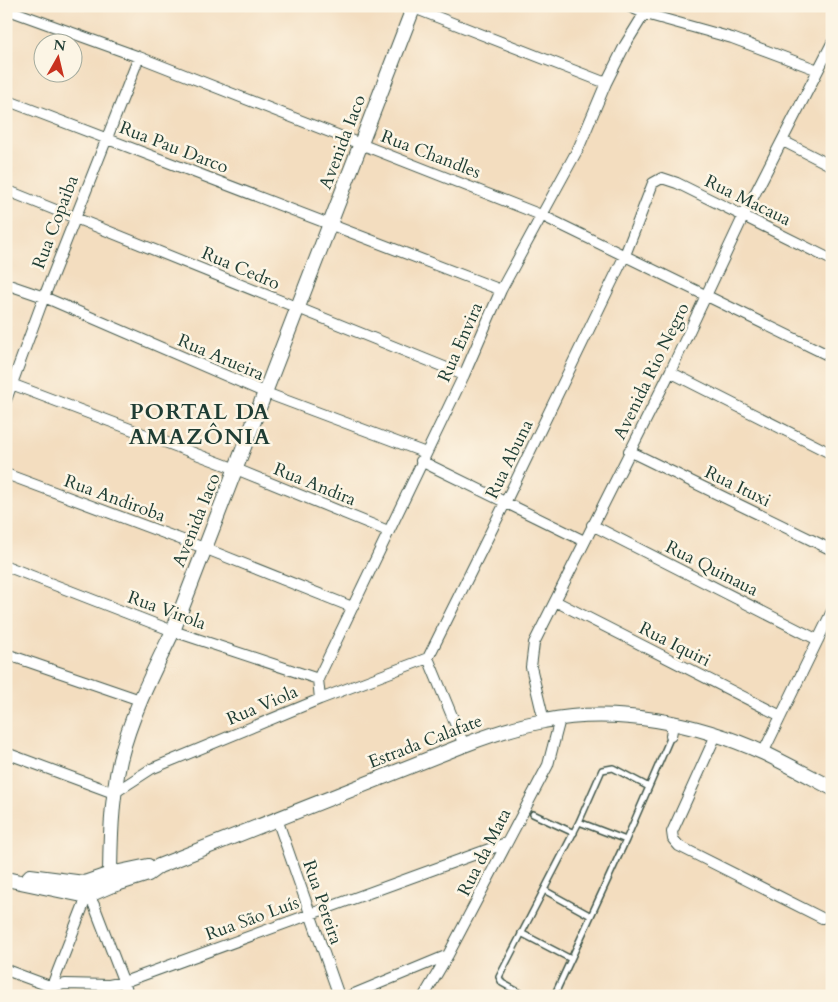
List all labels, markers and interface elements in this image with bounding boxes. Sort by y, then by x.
north arrow [32,32,82,82]
text: N [52,35,67,56]
street label: Avenida Iaco [313,91,372,193]
street label: Rua Pau Darco [116,115,232,180]
street label: Rua Chandles [377,124,484,185]
street label: Rua Macaua [700,169,795,232]
street label: Rua Copaiba [26,172,85,273]
street label: Rua Cedro [198,241,284,296]
street label: Rua Envira [432,298,489,386]
street label: Avenida Rio Negro [607,298,696,444]
street label: Rua Arueira [174,328,268,387]
district label: PORTAL DA AMAZÔNIA [129,397,271,452]
street label: Rua Abuna [480,415,539,503]
street label: Rua Andira [270,457,360,512]
street label: Rua Ituxi [701,460,775,513]
street label: Rua Andiroba [61,469,169,528]
street label: Avenida Iaco [166,469,227,571]
street label: Rua Quinaua [661,534,763,603]
street label: Rua Virola [124,585,210,636]
street label: Rua Iquiri [635,616,715,673]
street label: Rua Viola [223,679,302,732]
street label: Estrada Calafate [365,708,486,775]
street label: Rua da Mata [452,804,517,900]
street label: Rua Pereira [296,857,349,948]
street label: Rua São Luís [202,890,303,947]

